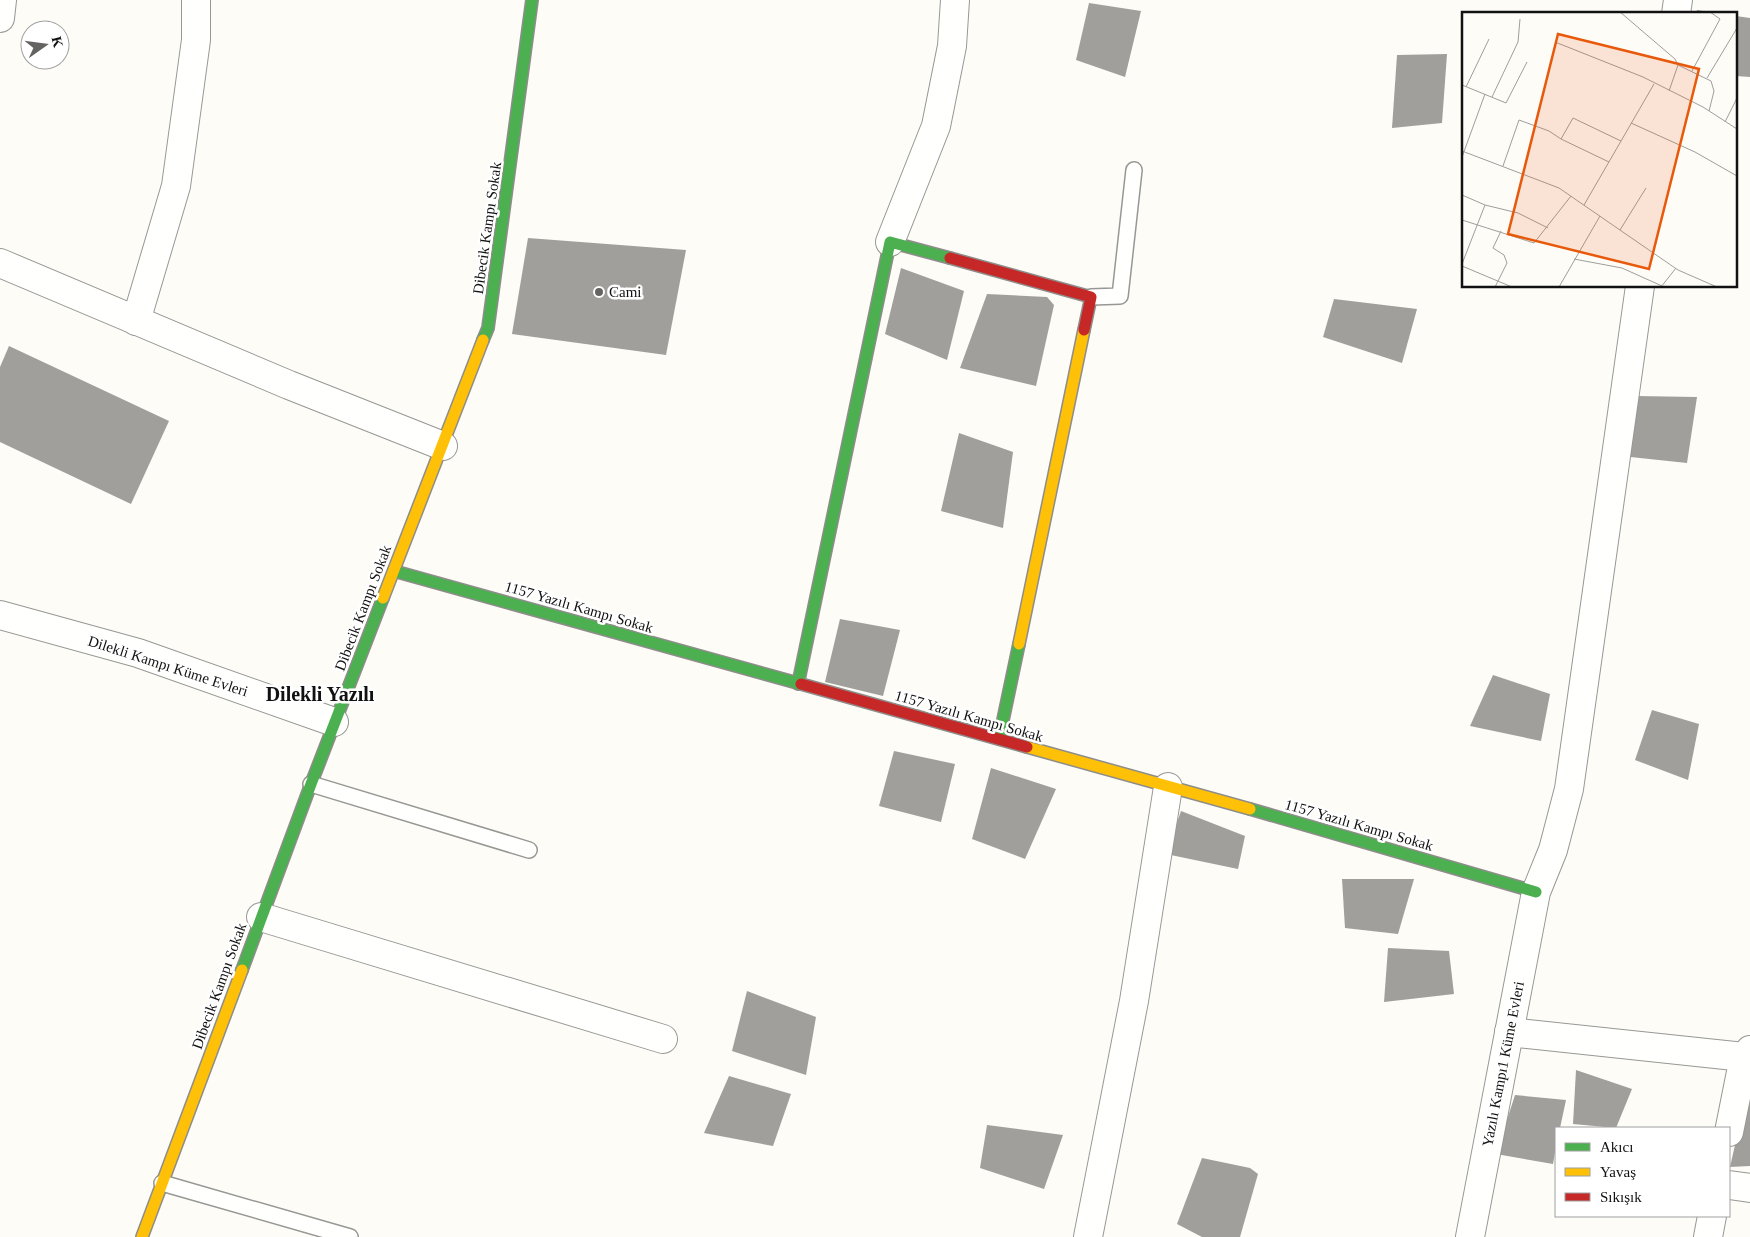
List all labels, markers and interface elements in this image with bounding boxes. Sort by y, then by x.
inset map [1462,12,1738,288]
north arrow [20,20,70,70]
text: K [49,35,66,49]
street label: Dibecik Kampı Sokak [470,160,504,295]
place label: Cami [609,284,642,300]
marker: Cami [593,286,605,298]
street label: Dibecik Kampı Sokak [332,542,395,673]
street label: 1157 Yazılı Kampı Sokak [503,578,656,636]
street label: Dilekli Kampı Küme Evleri [86,633,250,699]
district label: Dilekli Yazılı [266,683,375,705]
street label: 1157 Yazılı Kampı Sokak [893,687,1046,745]
street label: 1157 Yazılı Kampı Sokak [1283,796,1436,854]
street label: Dibecik Kampı Sokak [189,920,249,1051]
street label: Yazılı Kampı1 Küme Evleri [1479,980,1527,1148]
legend [1555,1127,1730,1217]
text: Akıcı [1600,1139,1633,1155]
text: Yavaş [1600,1164,1636,1180]
text: Sıkışık [1600,1189,1642,1205]

